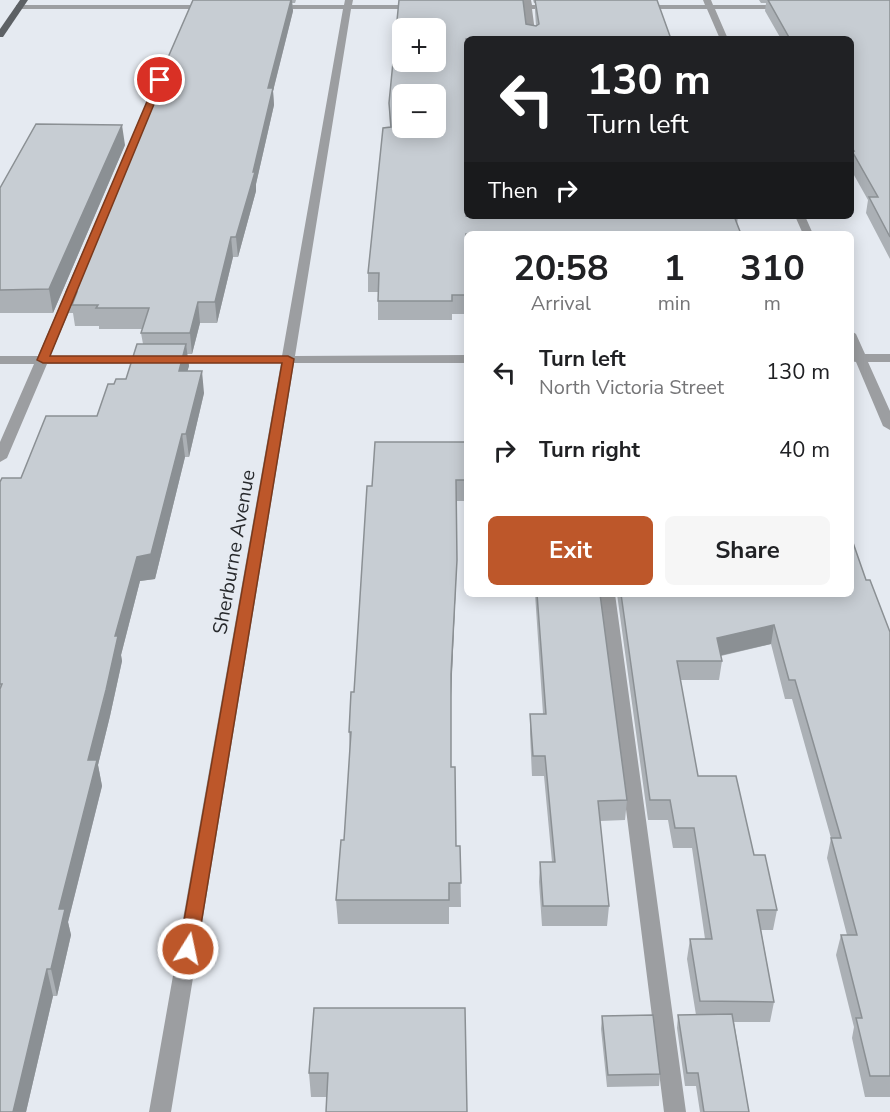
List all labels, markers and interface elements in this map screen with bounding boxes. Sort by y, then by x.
map controls [392,18,446,138]
button: + [392,18,446,72]
text: 130 m [587,52,711,109]
pin [134,54,185,105]
icon: left [488,60,566,138]
icon: arrive [143,63,176,96]
button: − [392,84,446,138]
text: Turn left [587,106,688,143]
icon: right [550,174,583,207]
text: Then [488,176,538,206]
text: 20:58 [513,244,609,293]
text: 1 [663,244,685,293]
text: 310 [740,244,805,293]
text: Arrival [531,290,591,317]
text: min [658,290,691,317]
text: m [764,290,781,317]
text: Turn left [539,344,626,374]
icon: left [488,356,521,389]
text: 130 m [766,357,830,387]
text: North Victoria Street [539,374,724,401]
icon: right [488,434,521,467]
text: Turn right [539,435,640,465]
text: 40 m [779,435,830,465]
street label: Sherburne Avenue [206,468,262,636]
button: Exit [488,516,653,585]
button: Share [665,516,830,585]
position arrow [156,917,220,981]

